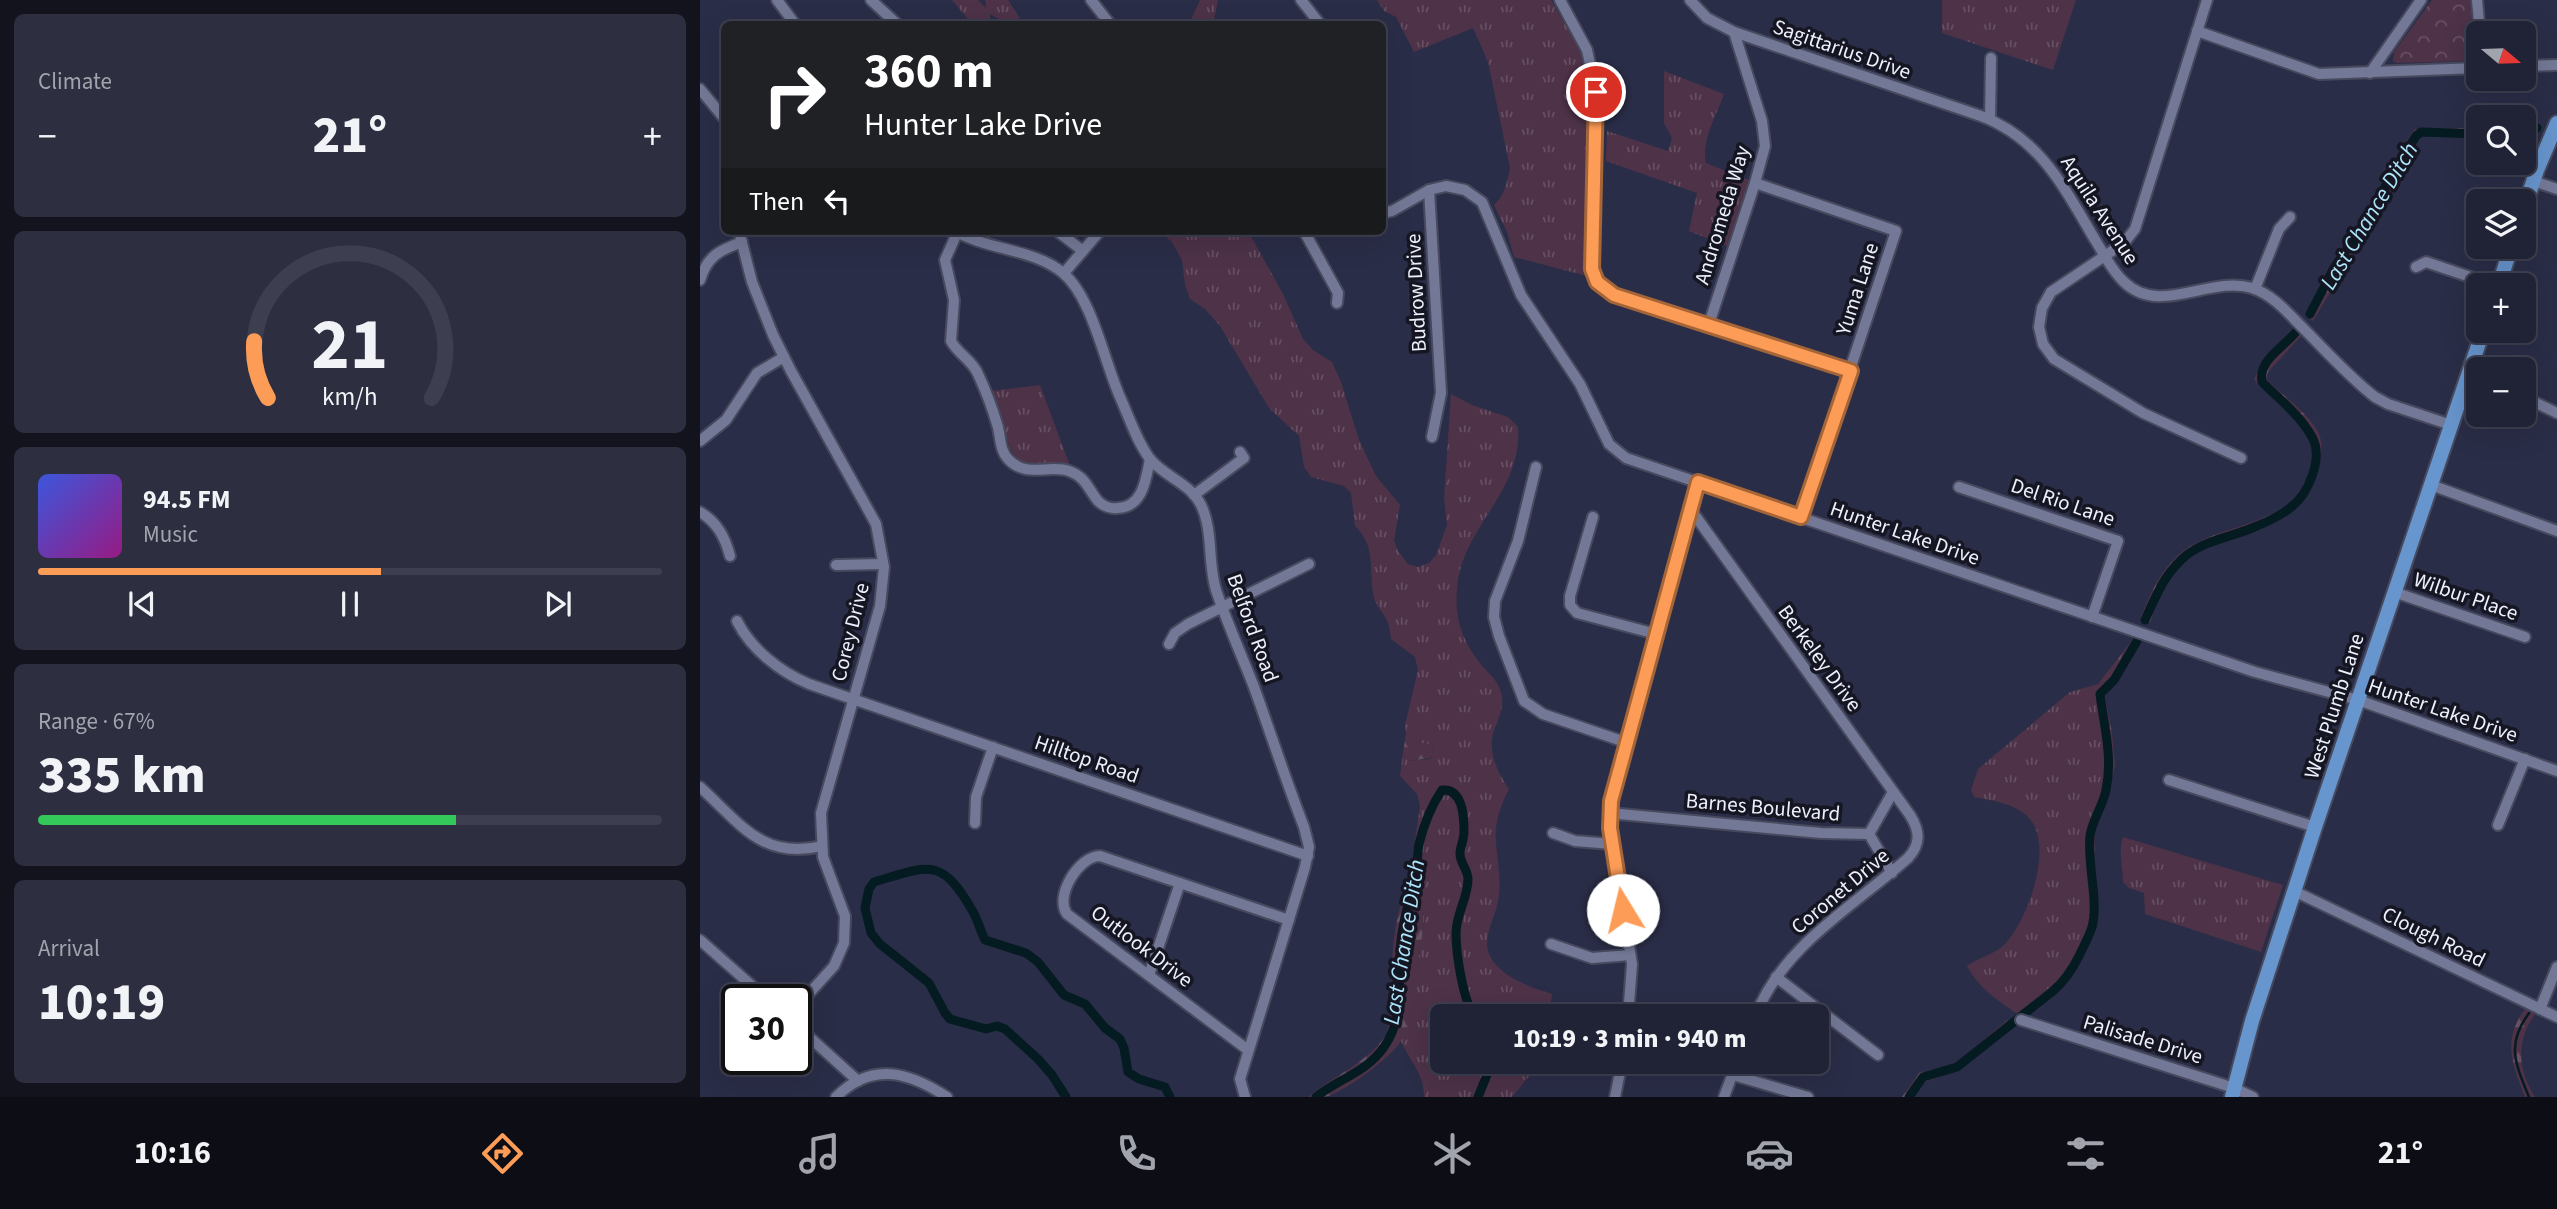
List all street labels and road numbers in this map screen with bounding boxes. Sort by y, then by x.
street label: Sagittarius Drive [1769,11,1915,87]
street label: Andromeda Way [1687,142,1757,288]
street label: Aquila Avenue [2054,150,2146,270]
street label: Budrow Drive [1398,233,1434,353]
street label: Yuma Lane [1828,239,1886,340]
street label: Del Rio Lane [2007,470,2119,534]
street label: Hunter Lake Drive [1826,493,1984,573]
street label: Wilbur Place [2410,564,2522,628]
street label: Belford Road [1220,570,1286,686]
street label: Corey Drive [823,580,877,684]
street label: Berkeley Drive [1771,598,1869,718]
street label: West Plumb Lane [2296,629,2372,783]
street label: Hunter Lake Drive [2364,670,2522,750]
street label: Hilltop Road [1031,727,1143,791]
street label: Barnes Boulevard [1685,785,1841,829]
street label: Coronet Drive [1784,841,1896,941]
street label: Outlook Drive [1085,898,1199,994]
street label: Clough Road [2377,899,2491,975]
street label: Palisade Drive [2080,1007,2206,1071]

